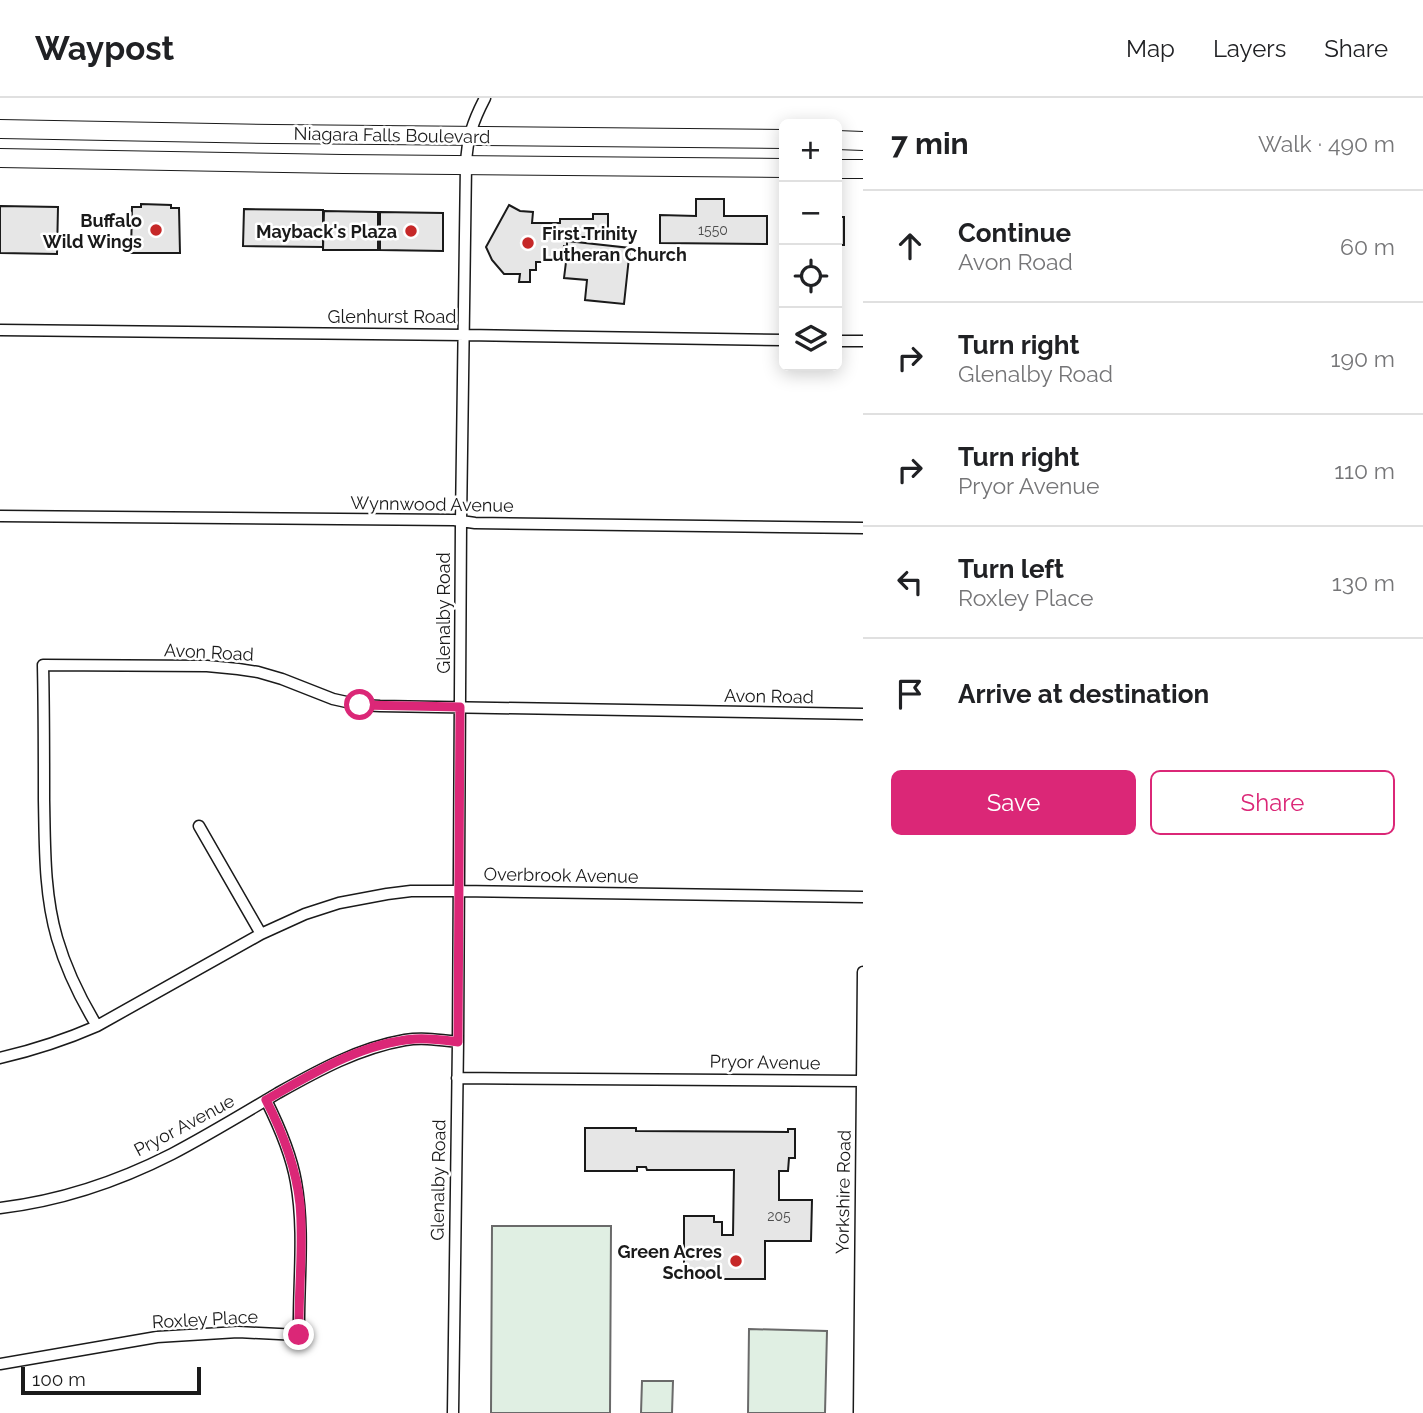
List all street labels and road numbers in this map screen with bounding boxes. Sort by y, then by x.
street label: Niagara Falls Boulevard [294,123,490,147]
street label: Glenhurst Road [328,306,456,327]
street label: Wynnwood Avenue [350,492,514,516]
street label: Glenalby Road [433,552,454,674]
street label: Avon Road [164,639,254,665]
street label: Avon Road [724,685,814,707]
street label: Overbrook Avenue [483,863,639,887]
street label: Pryor Avenue [709,1051,821,1073]
street label: Pryor Avenue [130,1090,238,1160]
street label: Glenalby Road [426,1119,450,1241]
street label: Yorkshire Road [831,1130,855,1254]
street label: Roxley Place [151,1306,259,1332]

